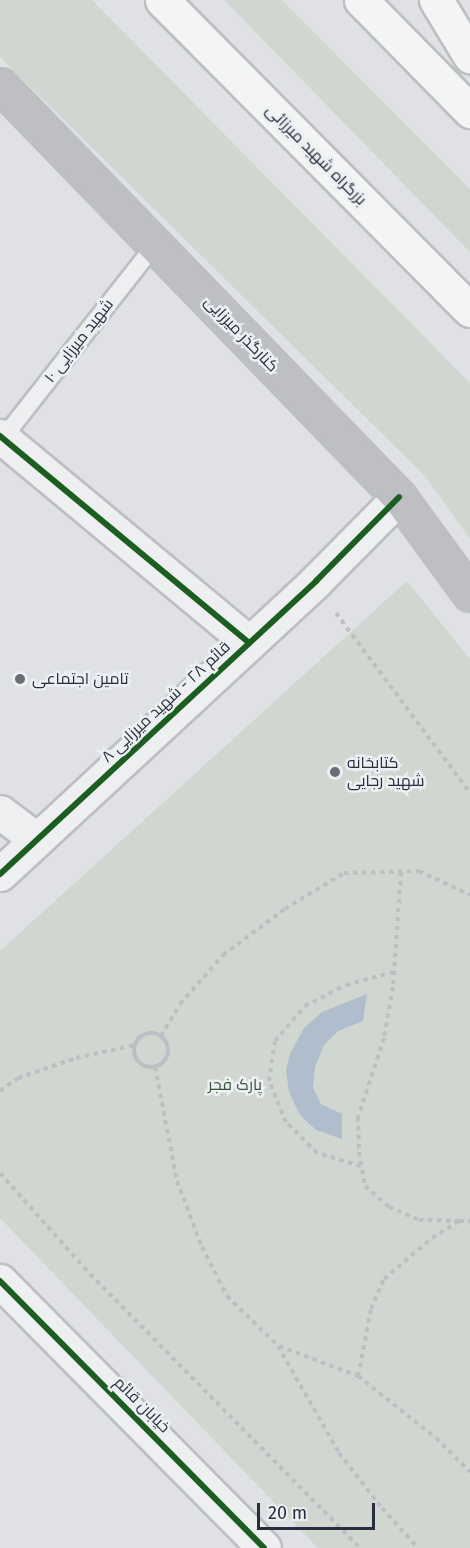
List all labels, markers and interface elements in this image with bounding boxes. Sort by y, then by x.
street label: بزرگراه شهید میرزائی [262,101,370,209]
street label: کنارگذر میرزایی [200,292,282,376]
street label: شهید میرزایی ۱۰ [40,295,118,387]
street label: قائم ۲۸ - شهید میرزایی ۸ [98,637,234,767]
place label: تامین اجتماعی [32,669,128,689]
marker: تامین اجتماعی [13,672,27,686]
place label: کتابخانه شهید رجایی [347,753,425,791]
marker: کتابخانه شهید رجایی [328,765,342,779]
park label: پارک فجر [208,1075,262,1095]
street label: خیابان قائم [110,1373,174,1437]
scale bar [260,1491,378,1529]
text: 20 m [268,1502,307,1524]

